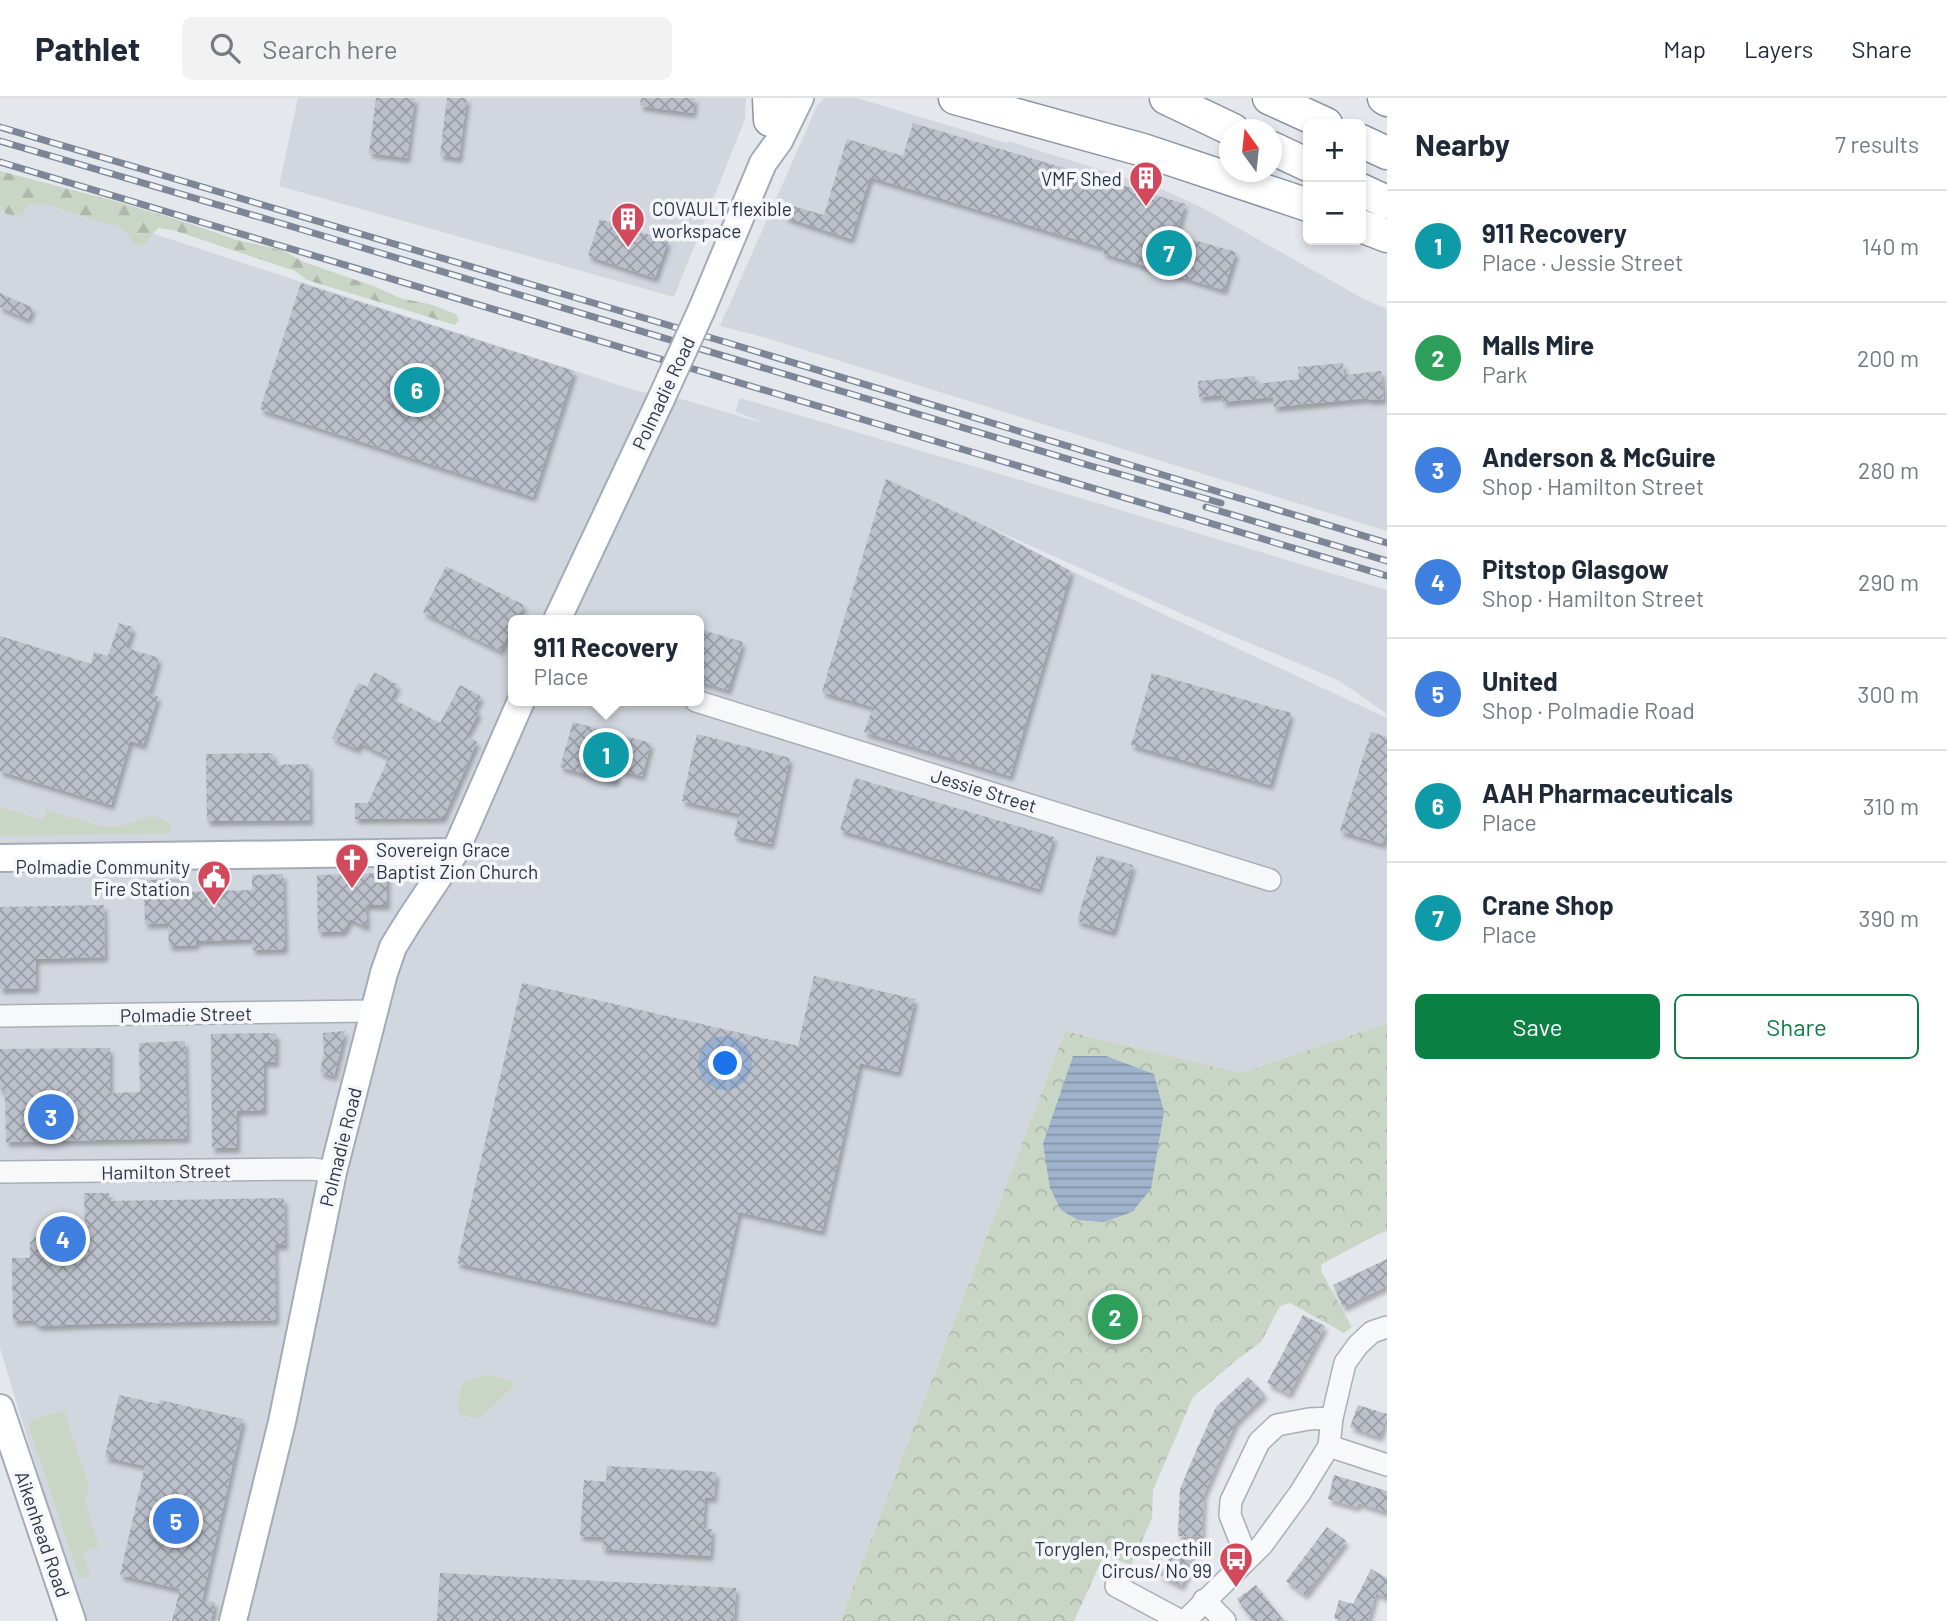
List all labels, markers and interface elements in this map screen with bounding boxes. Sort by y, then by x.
search box [182,17,672,80]
text: Pathlet [35,28,140,68]
icon: search [206,29,244,67]
text: Search here [262,33,398,64]
text: Map [1663,34,1706,63]
text: Layers [1744,34,1813,63]
text: Share [1851,34,1912,63]
north arrow [1219,119,1282,182]
map controls [1303,119,1366,245]
button: + [1303,119,1366,182]
text: Nearby [1415,126,1510,162]
text: 7 results [1835,130,1919,158]
building icon: VMF Shed [1127,159,1165,208]
place label: VMF Shed [1041,167,1122,190]
button: − [1303,182,1366,245]
place label: COVAULT flexible workspace [652,197,792,242]
building icon: COVAULT flexible workspace [609,200,647,249]
text: 911 Recovery [1482,217,1627,248]
pin: 7 [1146,227,1192,279]
text: 1 [1434,232,1442,260]
text: 140 m [1862,232,1919,260]
text: Place · Jessie Street [1482,248,1683,276]
text: Malls Mire [1482,329,1594,360]
street label: Polmadie Road [627,333,699,453]
text: 2 [1432,344,1444,372]
text: 200 m [1857,344,1919,372]
text: Park [1482,360,1527,388]
pin: 6 [394,364,440,416]
text: Anderson & McGuire [1482,441,1716,472]
text: 3 [1432,456,1444,484]
text: 280 m [1858,456,1919,484]
text: Shop · Hamilton Street [1482,472,1704,500]
text: Pitstop Glasgow [1482,553,1669,584]
text: 4 [1431,568,1445,596]
text: 290 m [1858,568,1919,596]
text: Shop · Hamilton Street [1482,584,1704,612]
popup [508,615,704,706]
text: 911 Recovery [534,631,678,662]
text: Place [534,662,588,690]
text: United [1482,665,1558,696]
text: 5 [1432,680,1444,708]
text: 300 m [1858,680,1919,708]
text: Shop · Polmadie Road [1482,696,1695,724]
pin: 1 [583,729,629,781]
street label: Jessie Street [928,763,1040,817]
text: AAH Pharmaceuticals [1482,777,1733,808]
text: 6 [1432,792,1444,820]
text: 310 m [1863,792,1919,820]
text: Place [1482,808,1537,836]
place label: Sovereign Grace Baptist Zion Church [376,838,538,883]
church icon: Sovereign Grace Baptist Zion Church [333,841,371,890]
place label: Polmadie Community Fire Station [16,855,190,900]
public building icon: Polmadie Community Fire Station [195,858,233,907]
text: Crane Shop [1482,889,1614,920]
text: 7 [1432,904,1444,932]
text: 390 m [1859,904,1919,932]
text: Place [1482,920,1537,948]
button: Save [1415,994,1660,1059]
button: Share [1674,994,1919,1059]
street label: Polmadie Street [120,1001,252,1027]
your location [708,1046,742,1080]
street label: Polmadie Road [314,1085,366,1209]
pin: 3 [28,1091,74,1143]
street label: Hamilton Street [101,1158,231,1184]
pin: 4 [40,1213,86,1265]
pin: 2 [1092,1291,1138,1343]
street label: Aikenhead Road [11,1468,75,1600]
pin: 5 [153,1495,199,1547]
place label: Toryglen, Prospecthill Circus/ No 99 [1034,1537,1212,1582]
bus stop icon: Toryglen, Prospecthill Circus/ No 99 [1217,1540,1255,1589]

